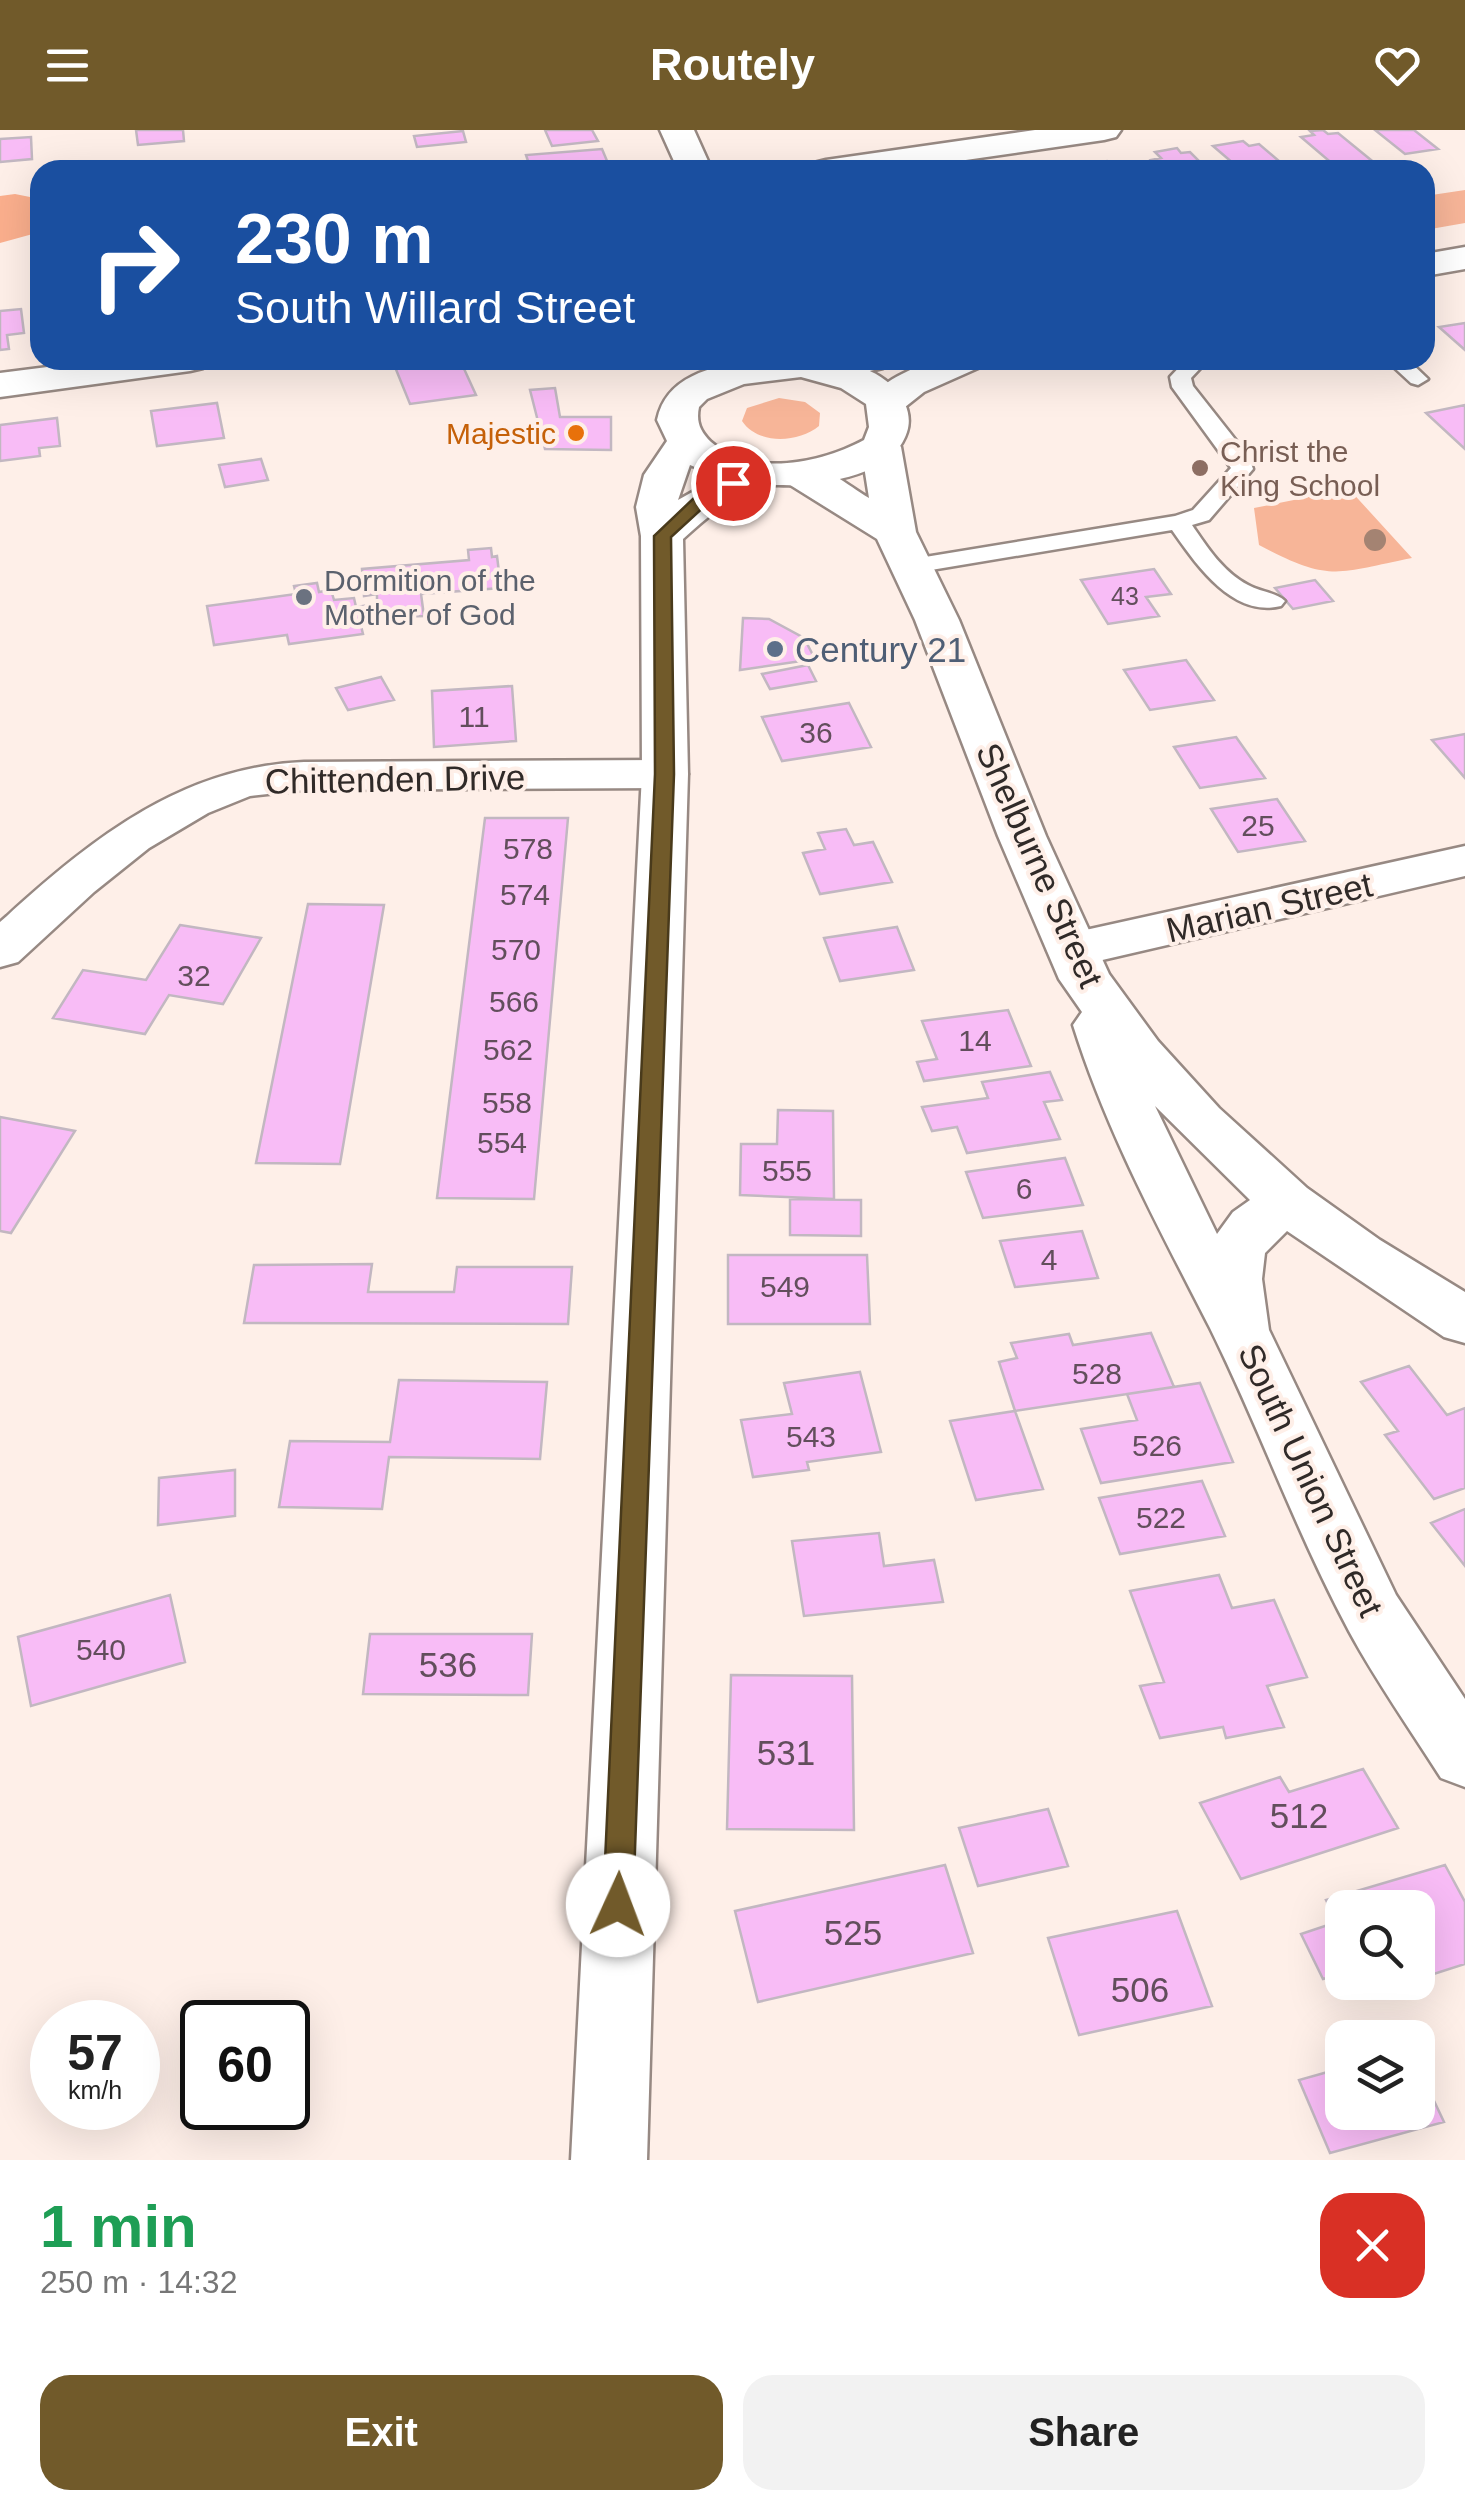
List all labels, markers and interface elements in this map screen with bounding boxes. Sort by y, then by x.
icon: menu [40,38,95,93]
icon: heart [1370,38,1425,93]
text: Routely [650,39,815,90]
icon: right [70,200,200,330]
text: 230 m [235,200,433,278]
text: South Willard Street [235,282,635,333]
place label: Majestic [446,417,556,450]
marker: Majestic [565,422,587,444]
place label: Christ the King School [1220,435,1380,502]
pin [691,441,776,526]
icon: arrive [706,456,761,511]
marker: Christ the King School [1189,457,1211,479]
place label: Dormition of the Mother of God [324,564,536,631]
house number: 43 [1111,582,1139,610]
marker: Dormition of the Mother of God [293,586,315,608]
place label: Century 21 [795,630,966,669]
marker: Century 21 [764,638,786,660]
house number: 11 [458,700,490,733]
house number: 36 [799,716,833,749]
street label: Shelburne Street [969,737,1111,993]
street label: Chittenden Drive [264,757,526,801]
house number: 25 [1241,809,1275,842]
house number: 578 [503,832,553,865]
street label: Marian Street [1162,864,1376,950]
house number: 574 [500,878,550,911]
house number: 570 [491,933,541,966]
house number: 32 [177,959,211,992]
house number: 566 [489,985,539,1018]
house number: 14 [958,1024,992,1057]
house number: 562 [483,1033,533,1066]
house number: 558 [482,1086,532,1119]
house number: 554 [477,1126,527,1159]
house number: 555 [762,1154,812,1187]
house number: 6 [1016,1172,1032,1205]
house number: 4 [1041,1243,1057,1276]
house number: 549 [760,1270,810,1303]
street label: South Union Street [1231,1338,1391,1623]
house number: 528 [1072,1357,1122,1390]
house number: 543 [786,1420,836,1453]
house number: 526 [1132,1429,1182,1462]
house number: 522 [1136,1501,1186,1534]
house number: 540 [76,1633,126,1666]
house number: 536 [419,1645,477,1684]
house number: 531 [757,1733,815,1772]
house number: 512 [1270,1796,1328,1835]
position arrow [566,1853,670,1957]
map controls [1325,1890,1435,2130]
button: search [1325,1890,1435,2000]
house number: 525 [824,1913,882,1952]
house number: 506 [1111,1970,1169,2009]
speed limit sign: 60 [180,2000,310,2130]
button: layers [1325,2020,1435,2130]
text: 57 [67,2025,123,2081]
text: km/h [68,2076,122,2104]
text: 1 min [40,2193,197,2260]
button: close [1320,2193,1425,2298]
text: 250 m · 14:32 [40,2264,237,2300]
button: Exit [40,2375,723,2490]
button: Share [743,2375,1425,2490]

